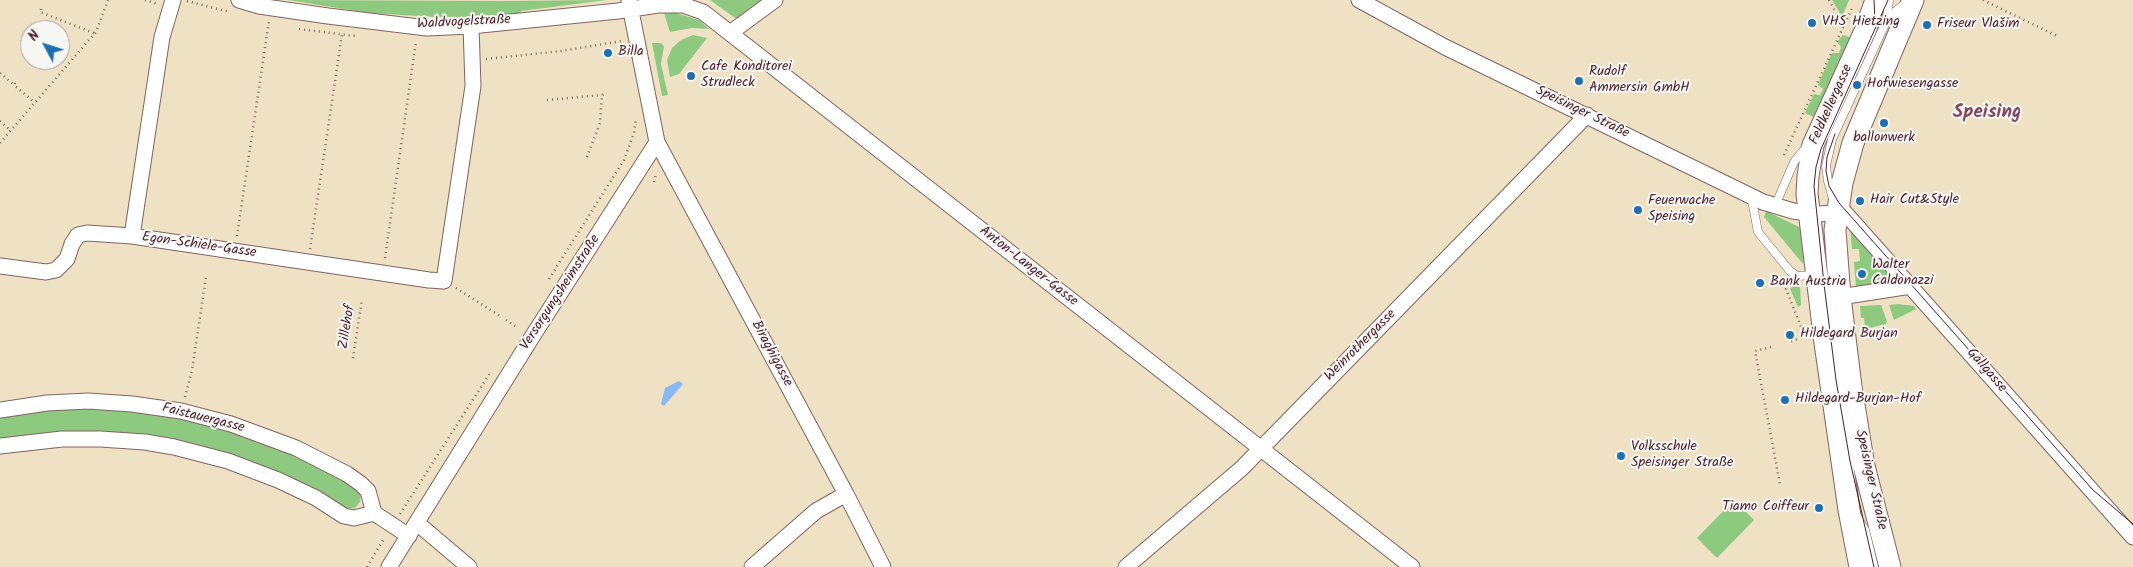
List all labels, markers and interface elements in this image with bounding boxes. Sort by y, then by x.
street label: Waldvogelstraße [417,12,511,34]
place label: VHS Hietzing [1822,15,1900,31]
marker: VHS Hietzing [1806,17,1818,29]
place label: Friseur Vlašim [1937,17,2019,33]
marker: Friseur Vlašim [1921,19,1933,31]
north arrow [20,20,70,70]
text: N [23,26,46,46]
place label: Billa [618,45,644,61]
marker: Billa [602,47,614,59]
place label: Cafe Konditorei Strudleck [701,60,792,92]
street label: Feldkellergasse [1807,62,1857,148]
place label: Rudolf Ammersin GmbH [1589,65,1690,98]
marker: Cafe Konditorei Strudleck [685,70,697,82]
marker: Rudolf Ammersin GmbH [1573,75,1585,87]
place label: Hofwiesengasse [1867,77,1958,93]
marker: Hofwiesengasse [1851,79,1863,91]
street label: Speisinger Straße [1532,83,1632,143]
district label: Speising [1953,103,2021,125]
marker: ballonwerk [1878,117,1890,129]
place label: ballonwerk [1853,131,1915,147]
place label: Hair Cut&Style [1870,193,1959,209]
place label: Feuerwache Speising [1648,194,1715,226]
marker: Hair Cut&Style [1854,195,1866,207]
marker: Feuerwache Speising [1632,204,1644,216]
street label: Anton-Langer-Gasse [975,223,1081,311]
street label: Egon-Schiele-Gasse [141,230,257,262]
street label: Versorgungsheimstraße [517,232,605,354]
place label: Walter Caldonazzi [1872,258,1933,290]
marker: Walter Caldonazzi [1856,268,1868,280]
place label: Bank Austria [1770,275,1846,291]
marker: Bank Austria [1754,277,1766,289]
street label: Zillehof [336,304,360,350]
street label: Weinrothergasse [1322,307,1400,385]
street label: Biraghigasse [747,318,795,390]
place label: Hildegard Burjan [1800,327,1898,343]
marker: Hildegard Burjan [1784,329,1796,341]
street label: Gallgasse [1962,345,2010,397]
place label: Hildegard-Burjan-Hof [1795,392,1921,408]
marker: Hildegard-Burjan-Hof [1779,394,1791,406]
street label: Faistauergasse [160,401,246,437]
street label: Speisinger Straße [1850,428,1890,532]
place label: Volksschule Speisinger Straße [1631,440,1733,472]
marker: Volksschule Speisinger Straße [1615,450,1627,462]
place label: Tiamo Coiffeur [1722,500,1809,516]
marker: Tiamo Coiffeur [1813,502,1825,514]

